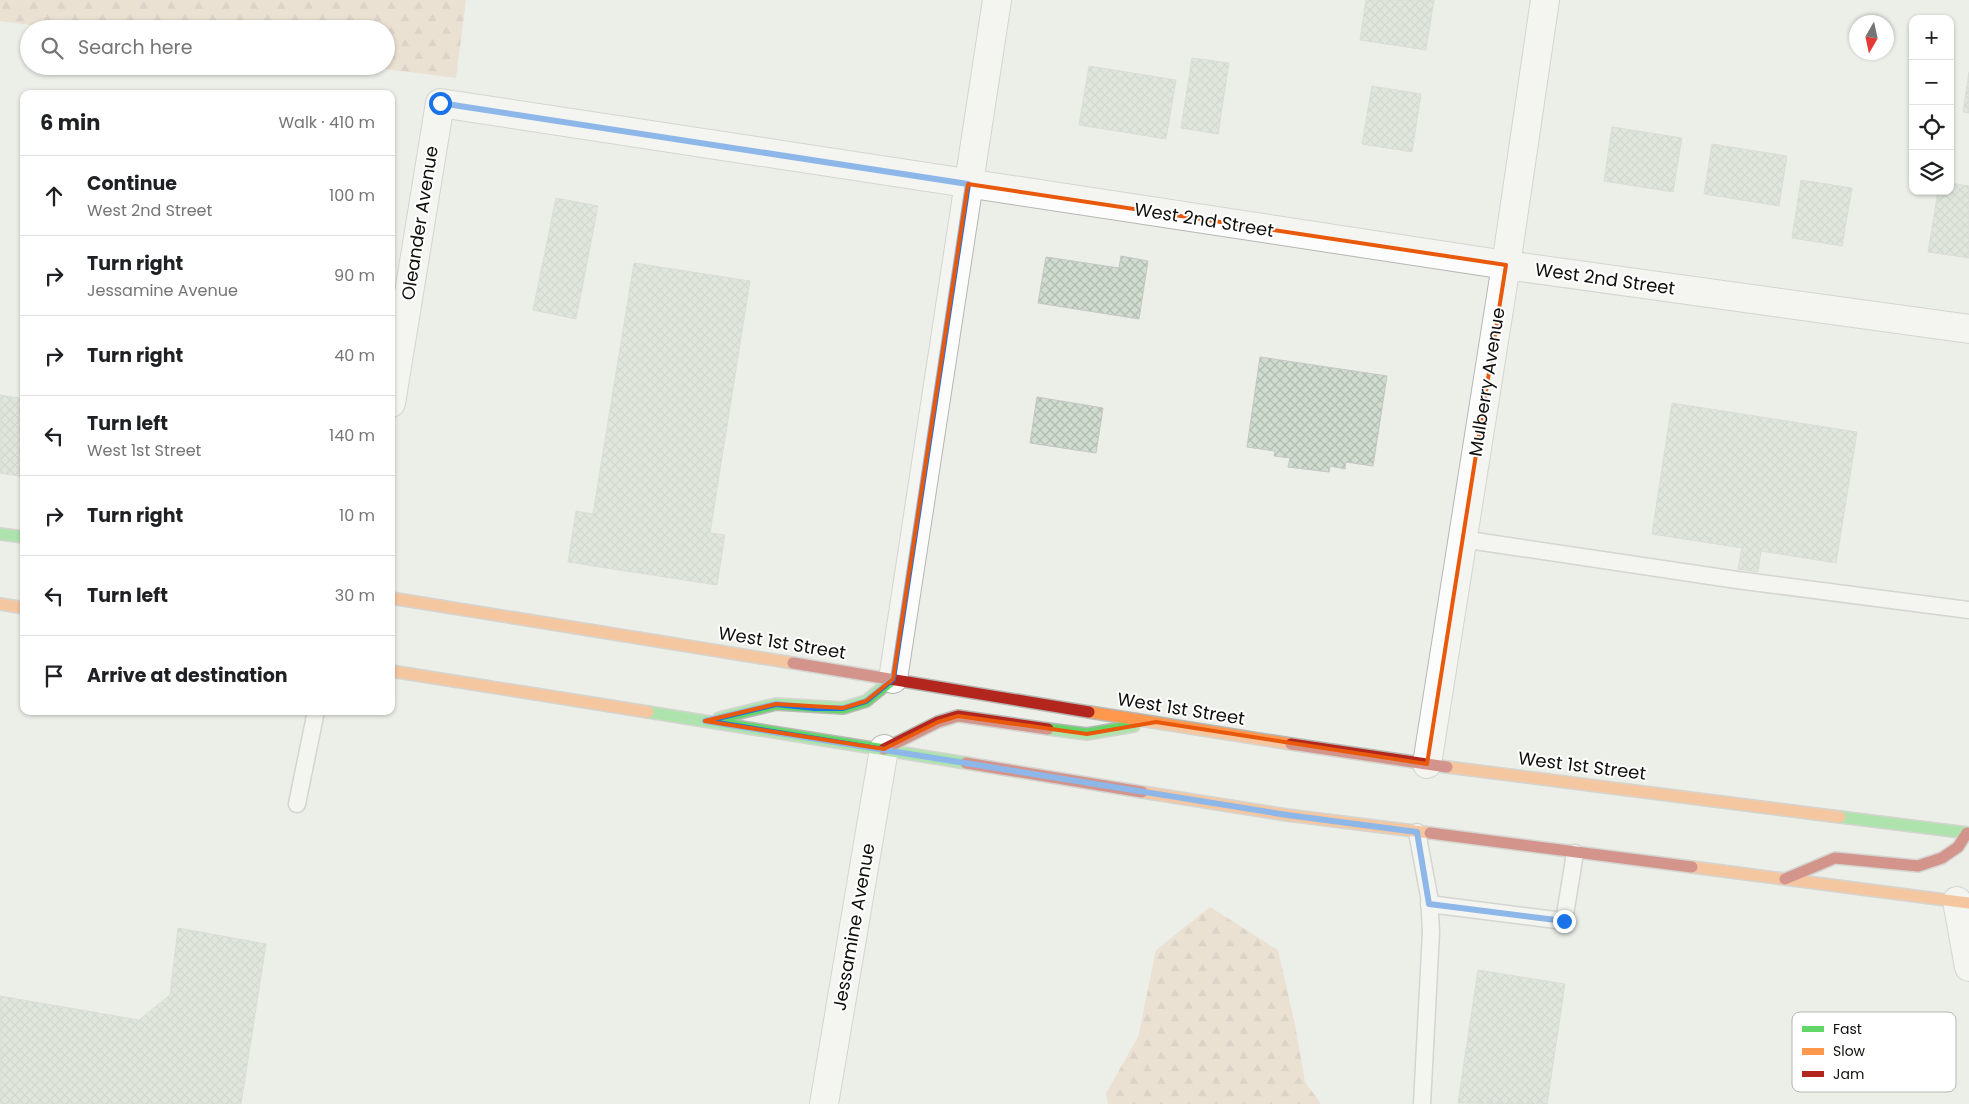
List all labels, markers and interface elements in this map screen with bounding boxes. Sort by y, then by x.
north arrow [1849,15,1894,60]
map controls [1909,15,1954,195]
button: + [1909,15,1954,60]
search box [20,20,395,75]
icon: search [38,34,66,62]
text: Search here [78,34,192,61]
button: − [1909,60,1954,105]
route start [429,92,452,115]
button: locate [1909,105,1954,150]
text: 6 min [40,108,100,137]
text: Walk · 410 m [278,111,375,134]
street label: Oleander Avenue [395,144,444,302]
button: layers [1909,150,1954,195]
text: Continue [87,170,177,197]
icon: ahead [40,182,68,210]
text: 100 m [329,184,375,207]
street label: West 2nd Street [1132,196,1276,243]
text: West 2nd Street [87,199,212,222]
text: Turn right [87,250,183,277]
street label: West 2nd Street [1534,256,1677,301]
icon: right [40,262,68,290]
text: 90 m [334,264,375,287]
text: Jessamine Avenue [87,279,238,302]
street label: Mulberry Avenue [1462,306,1511,458]
icon: right [40,342,68,370]
text: Turn right [87,342,183,369]
text: 40 m [334,344,375,367]
text: Turn left [87,410,168,437]
icon: left [40,422,68,450]
text: 140 m [329,424,375,447]
text: West 1st Street [87,439,201,462]
icon: right [40,502,68,530]
text: Turn right [87,502,183,529]
text: 10 m [339,504,375,527]
icon: left [40,582,68,610]
text: Turn left [87,582,168,609]
text: 30 m [335,584,375,607]
street label: West 1st Street [717,620,848,665]
icon: arrive [40,662,68,690]
text: Arrive at destination [87,662,288,689]
street label: West 1st Street [1116,686,1247,731]
street label: West 1st Street [1517,745,1647,786]
street label: Jessamine Avenue [826,841,881,1013]
route end [1553,910,1576,933]
legend [1792,1012,1956,1092]
text: Fast [1833,1019,1862,1039]
text: Slow [1833,1041,1866,1061]
text: Jam [1833,1064,1864,1084]

